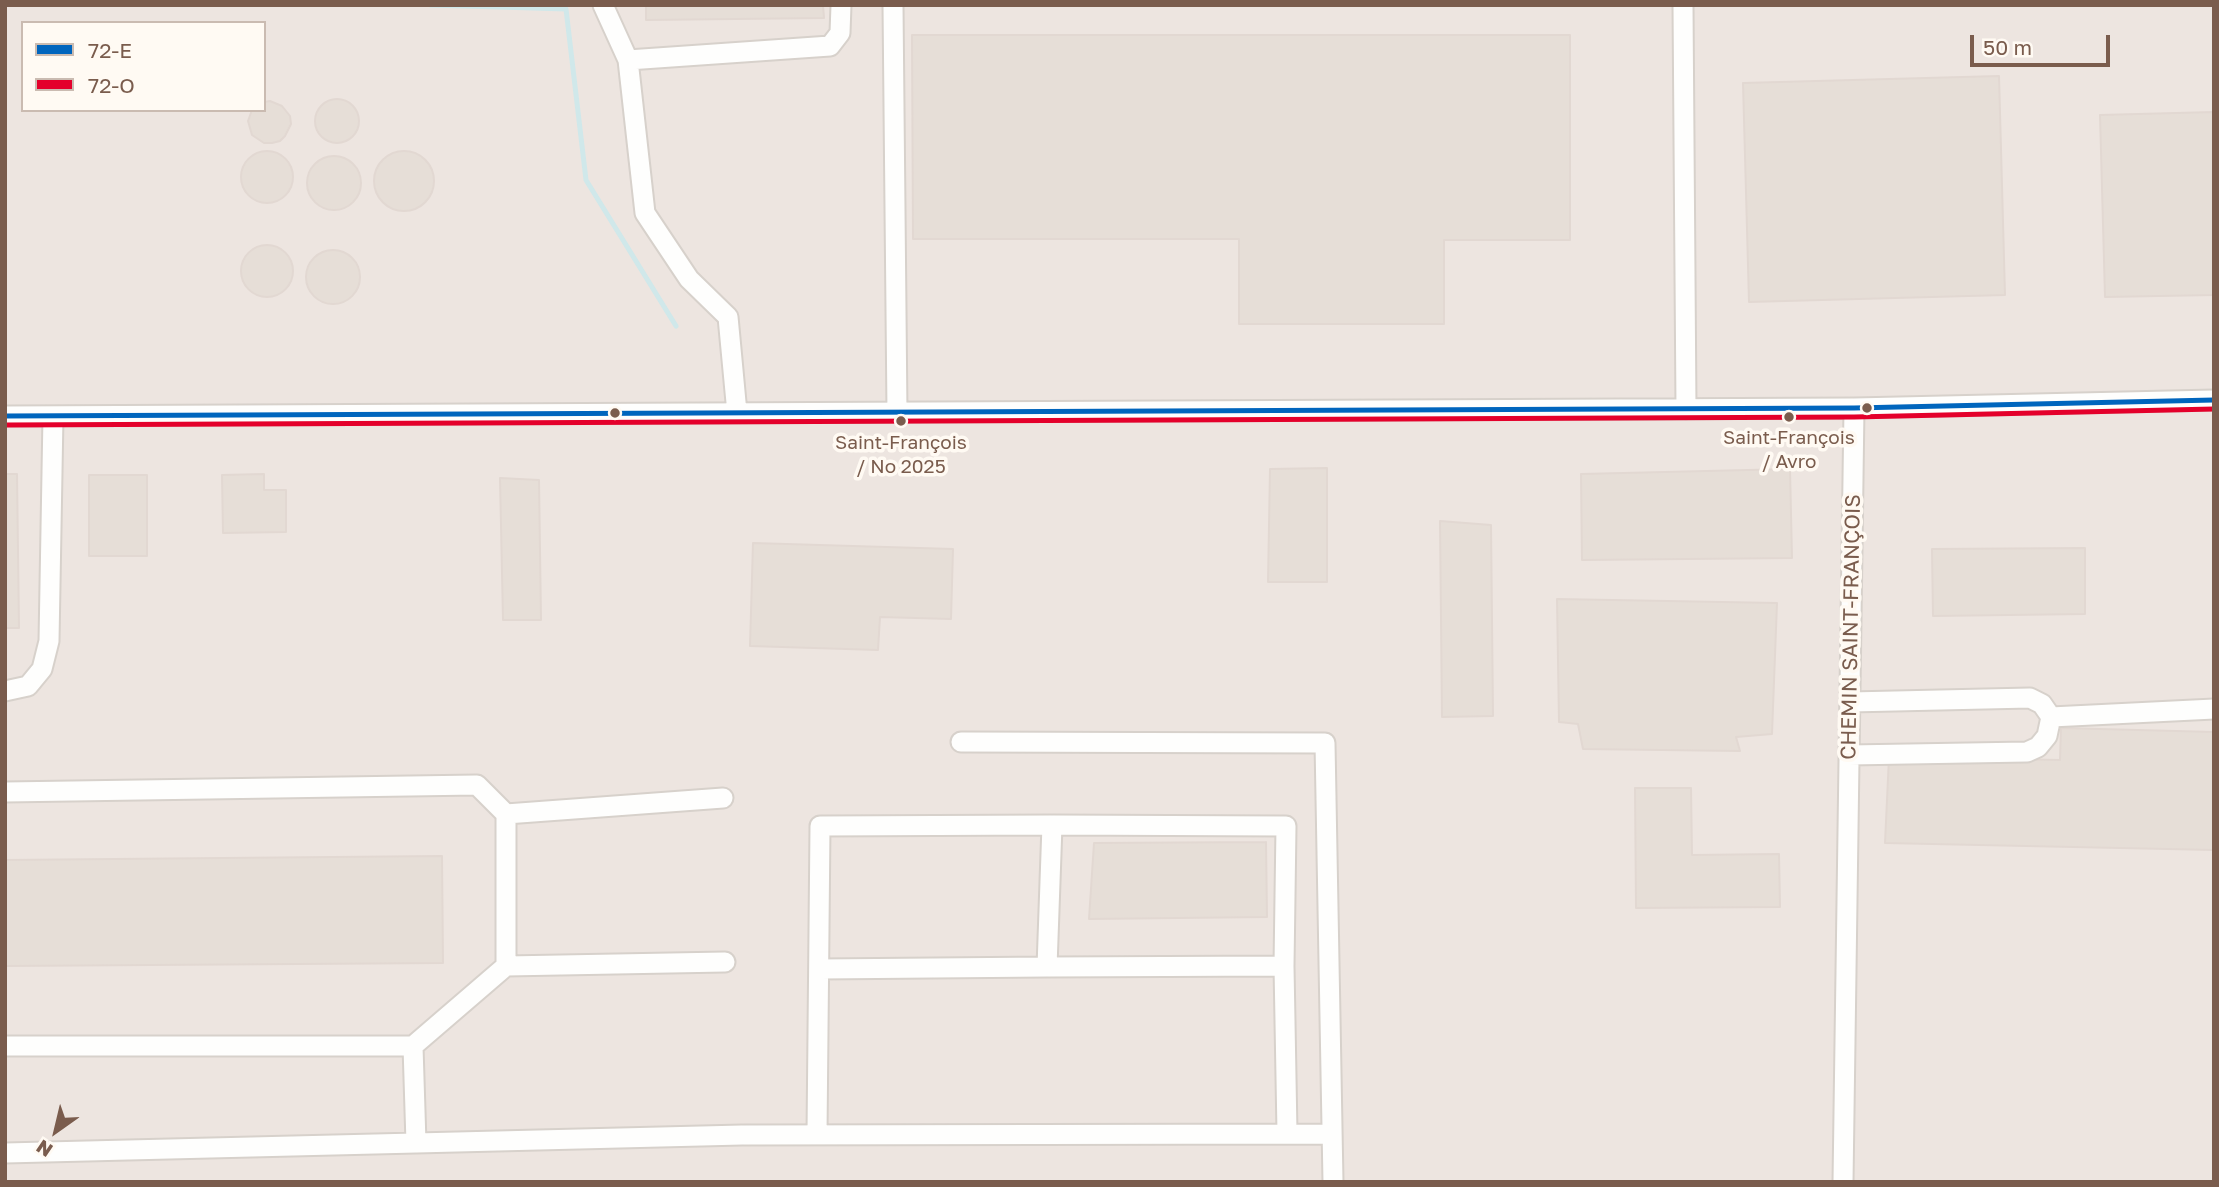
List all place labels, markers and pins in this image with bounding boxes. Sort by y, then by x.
unlabelled marker [1860,401,1874,415]
unlabelled marker [608,406,622,420]
marker: Saint-François / Avro [1782,410,1796,424]
marker: Saint-François / No 2025 [894,414,908,428]
place label: Saint-François / Avro [1723,427,1855,471]
place label: Saint-François / No 2025 [835,432,967,476]

